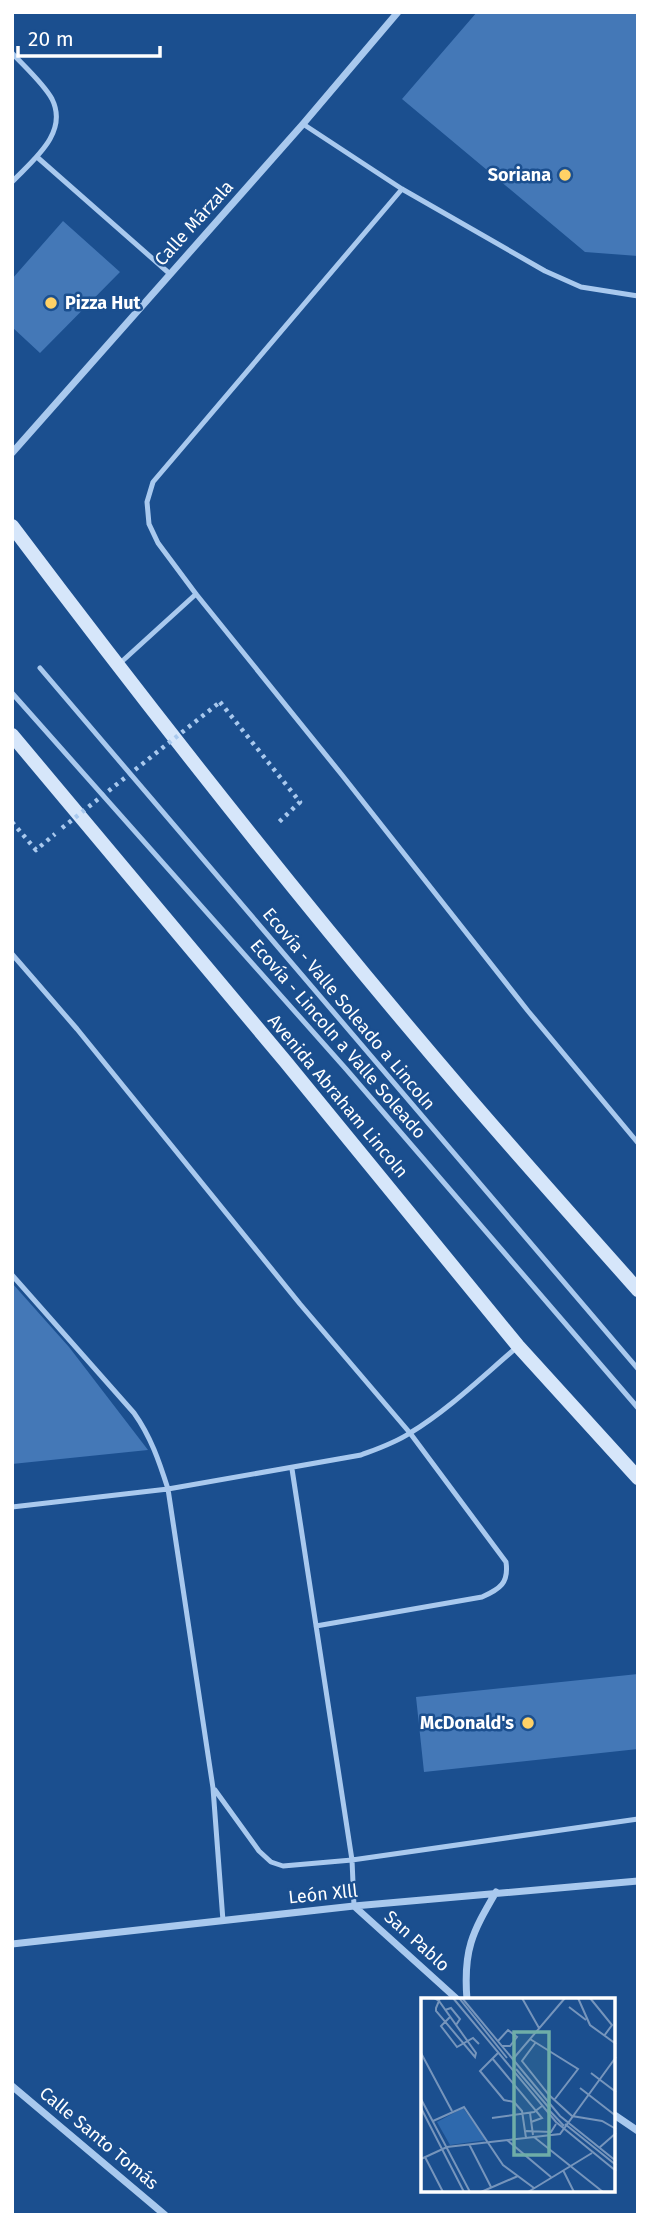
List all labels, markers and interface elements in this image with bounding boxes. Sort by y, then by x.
scale bar [18,14,159,58]
text: 20 m [28,26,74,52]
place label: Soriana [488,164,551,186]
marker: Soriana [557,167,573,183]
street label: Calle Márzala [150,176,238,270]
place label: Pizza Hut [65,292,142,314]
marker: Pizza Hut [43,295,59,311]
street label: Ecovía - Valle Soleado a Lincoln [258,903,440,1115]
street label: Ecovía - Lincoln a Valle Soleado [245,935,431,1143]
street label: Avenida Abraham Lincoln [263,1010,413,1182]
place label: McDonald's [420,1712,514,1734]
marker: McDonald's [520,1715,536,1731]
street label: León Xlll [287,1879,359,1909]
street label: San Pablo [380,1906,454,1976]
inset map [421,1998,615,2192]
street label: Calle Santo Tomás [35,2082,163,2194]

